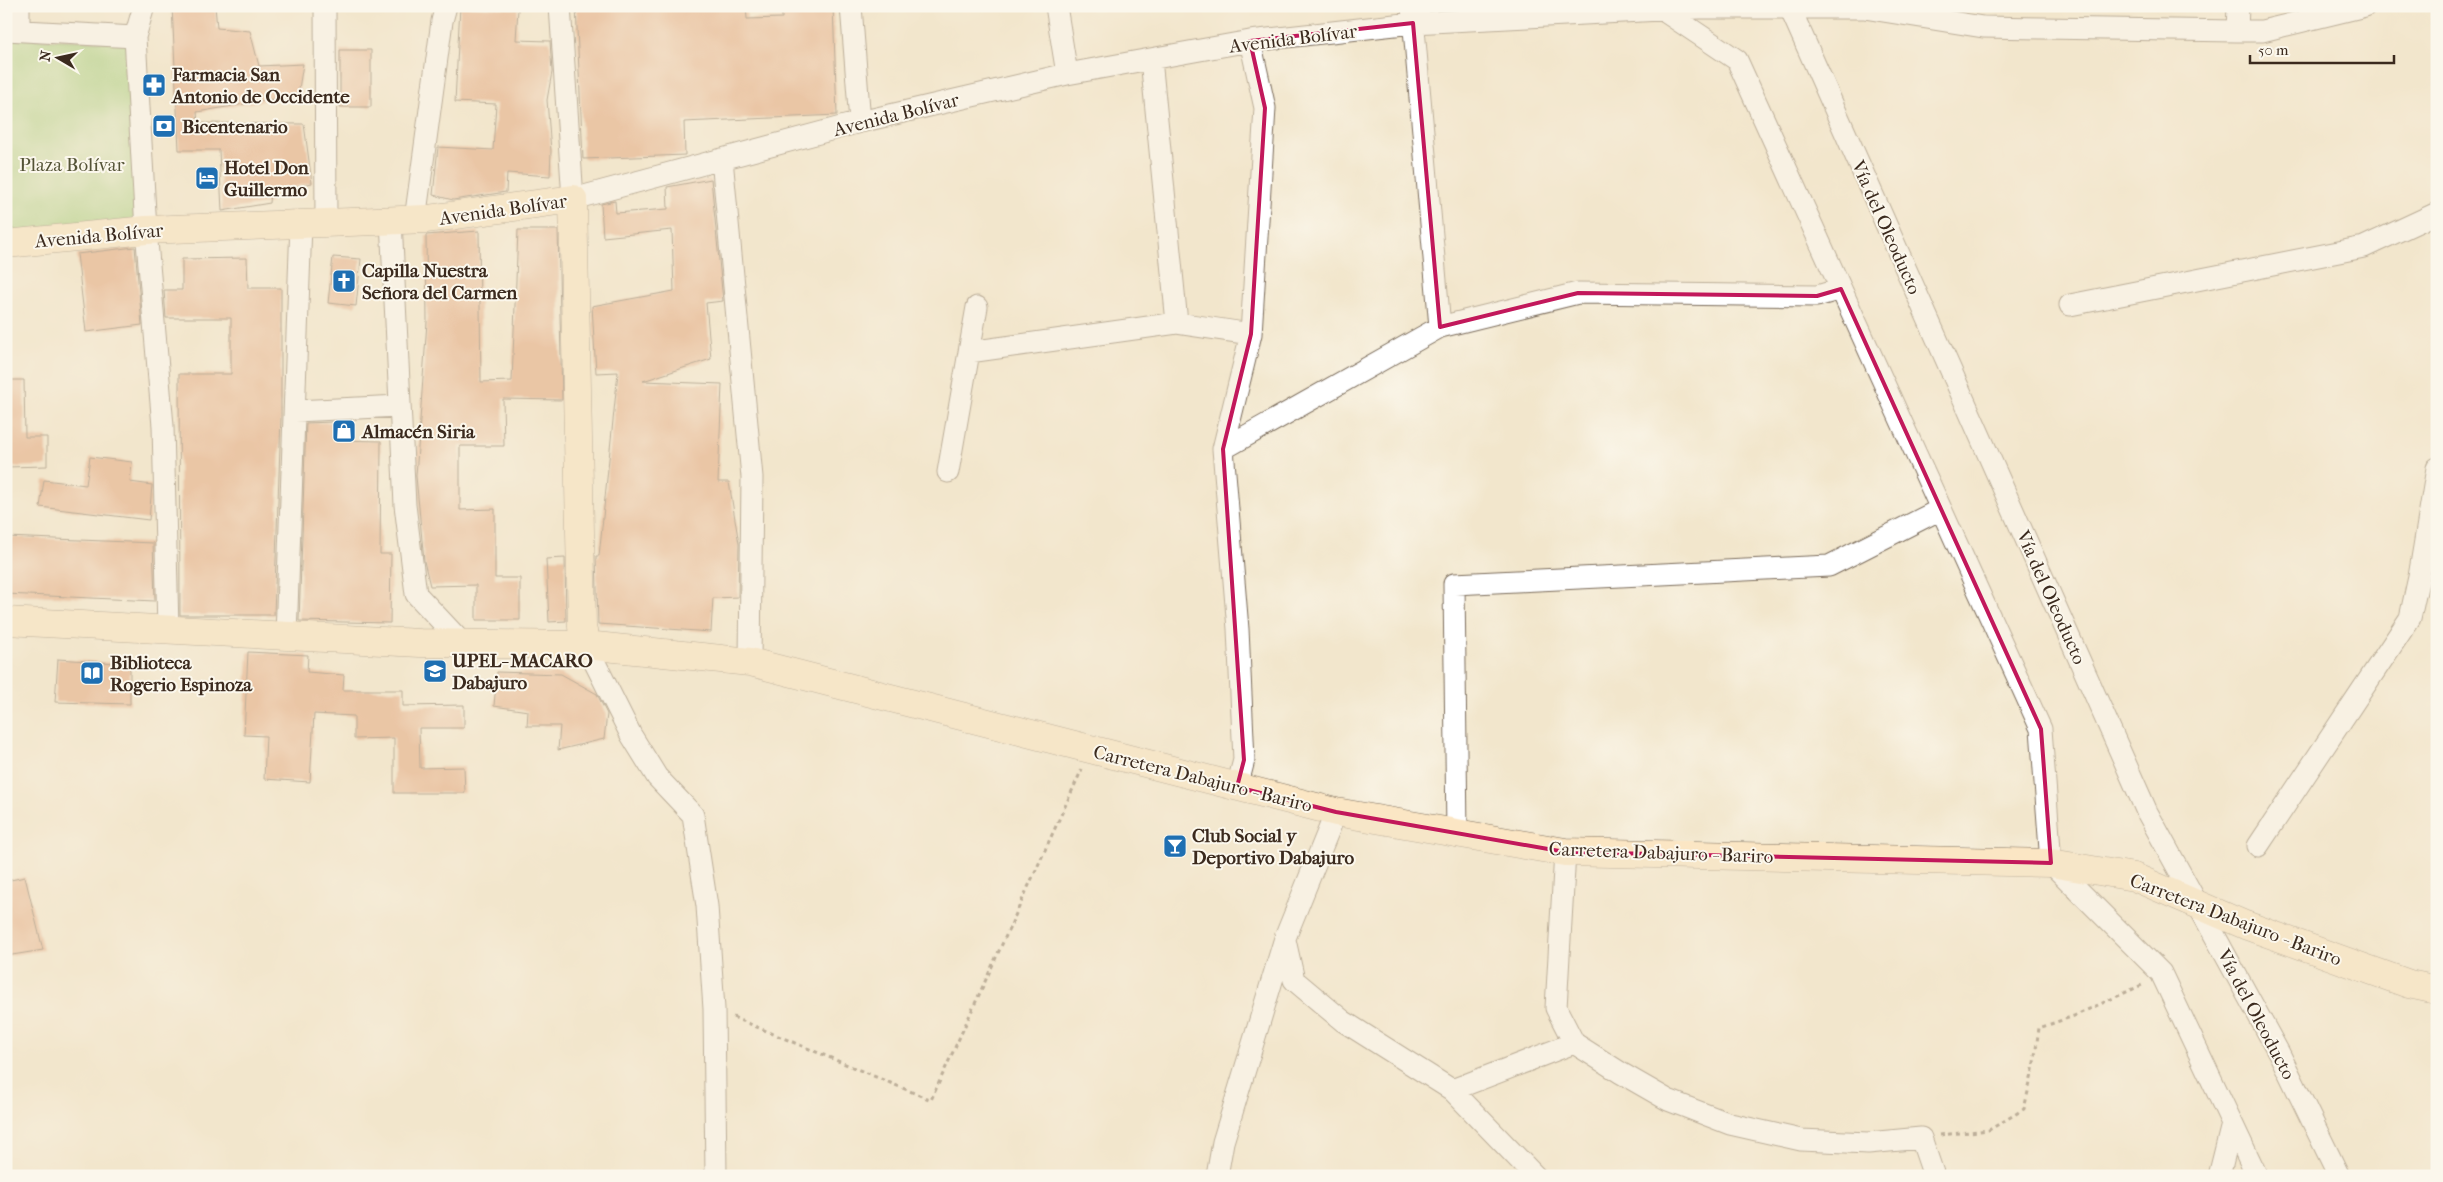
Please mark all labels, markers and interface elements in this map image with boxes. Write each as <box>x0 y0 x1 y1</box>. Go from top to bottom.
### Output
street label: Avenida Bolívar <box>1227 20 1359 58</box>
north arrow <box>32 32 82 82</box>
scale bar <box>2250 32 2394 64</box>
text: 50 m <box>2258 41 2289 59</box>
text: N <box>36 49 55 63</box>
place label: Farmacia San Antonio de Occidente <box>171 64 350 108</box>
pharmacy icon: Farmacia San Antonio de Occidente <box>141 72 167 98</box>
street label: Avenida Bolívar <box>830 89 962 141</box>
bank icon: Bicentenario <box>151 113 177 139</box>
place label: Bicentenario <box>182 116 288 138</box>
park label: Plaza Bolívar <box>19 154 126 176</box>
street label: Vía del Oleoducto <box>1846 156 1926 298</box>
place label: Hotel Don Guillermo <box>224 157 310 201</box>
hotel icon: Hotel Don Guillermo <box>194 165 220 191</box>
street label: Avenida Bolívar <box>437 190 569 230</box>
street label: Avenida Bolívar <box>33 219 165 253</box>
place label: Capilla Nuestra Señora del Carmen <box>362 260 518 304</box>
church icon: Capilla Nuestra Señora del Carmen <box>331 268 357 294</box>
shop icon: Almacén Siria <box>331 418 357 444</box>
place label: Almacén Siria <box>361 421 476 443</box>
street label: Vía del Oleoducto <box>2011 526 2091 668</box>
place label: UPEL- MACARO Dabajuro <box>451 650 593 694</box>
place label: Biblioteca Rogerio Espinoza <box>110 652 253 696</box>
school or university icon: UPEL- MACARO Dabajuro <box>422 658 448 684</box>
library icon: Biblioteca Rogerio Espinoza <box>79 660 105 686</box>
street label: Carretera Dabajuro - Bariro <box>1091 741 1315 817</box>
place label: Club Social y Deportivo Dabajuro <box>1192 825 1354 869</box>
bar icon: Club Social y Deportivo Dabajuro <box>1162 833 1188 859</box>
street label: Carretera Dabajuro - Bariro <box>1548 838 1774 868</box>
street label: Carretera Dabajuro - Bariro <box>2127 869 2345 971</box>
street label: Vía del Oleoducto <box>2212 945 2300 1084</box>

